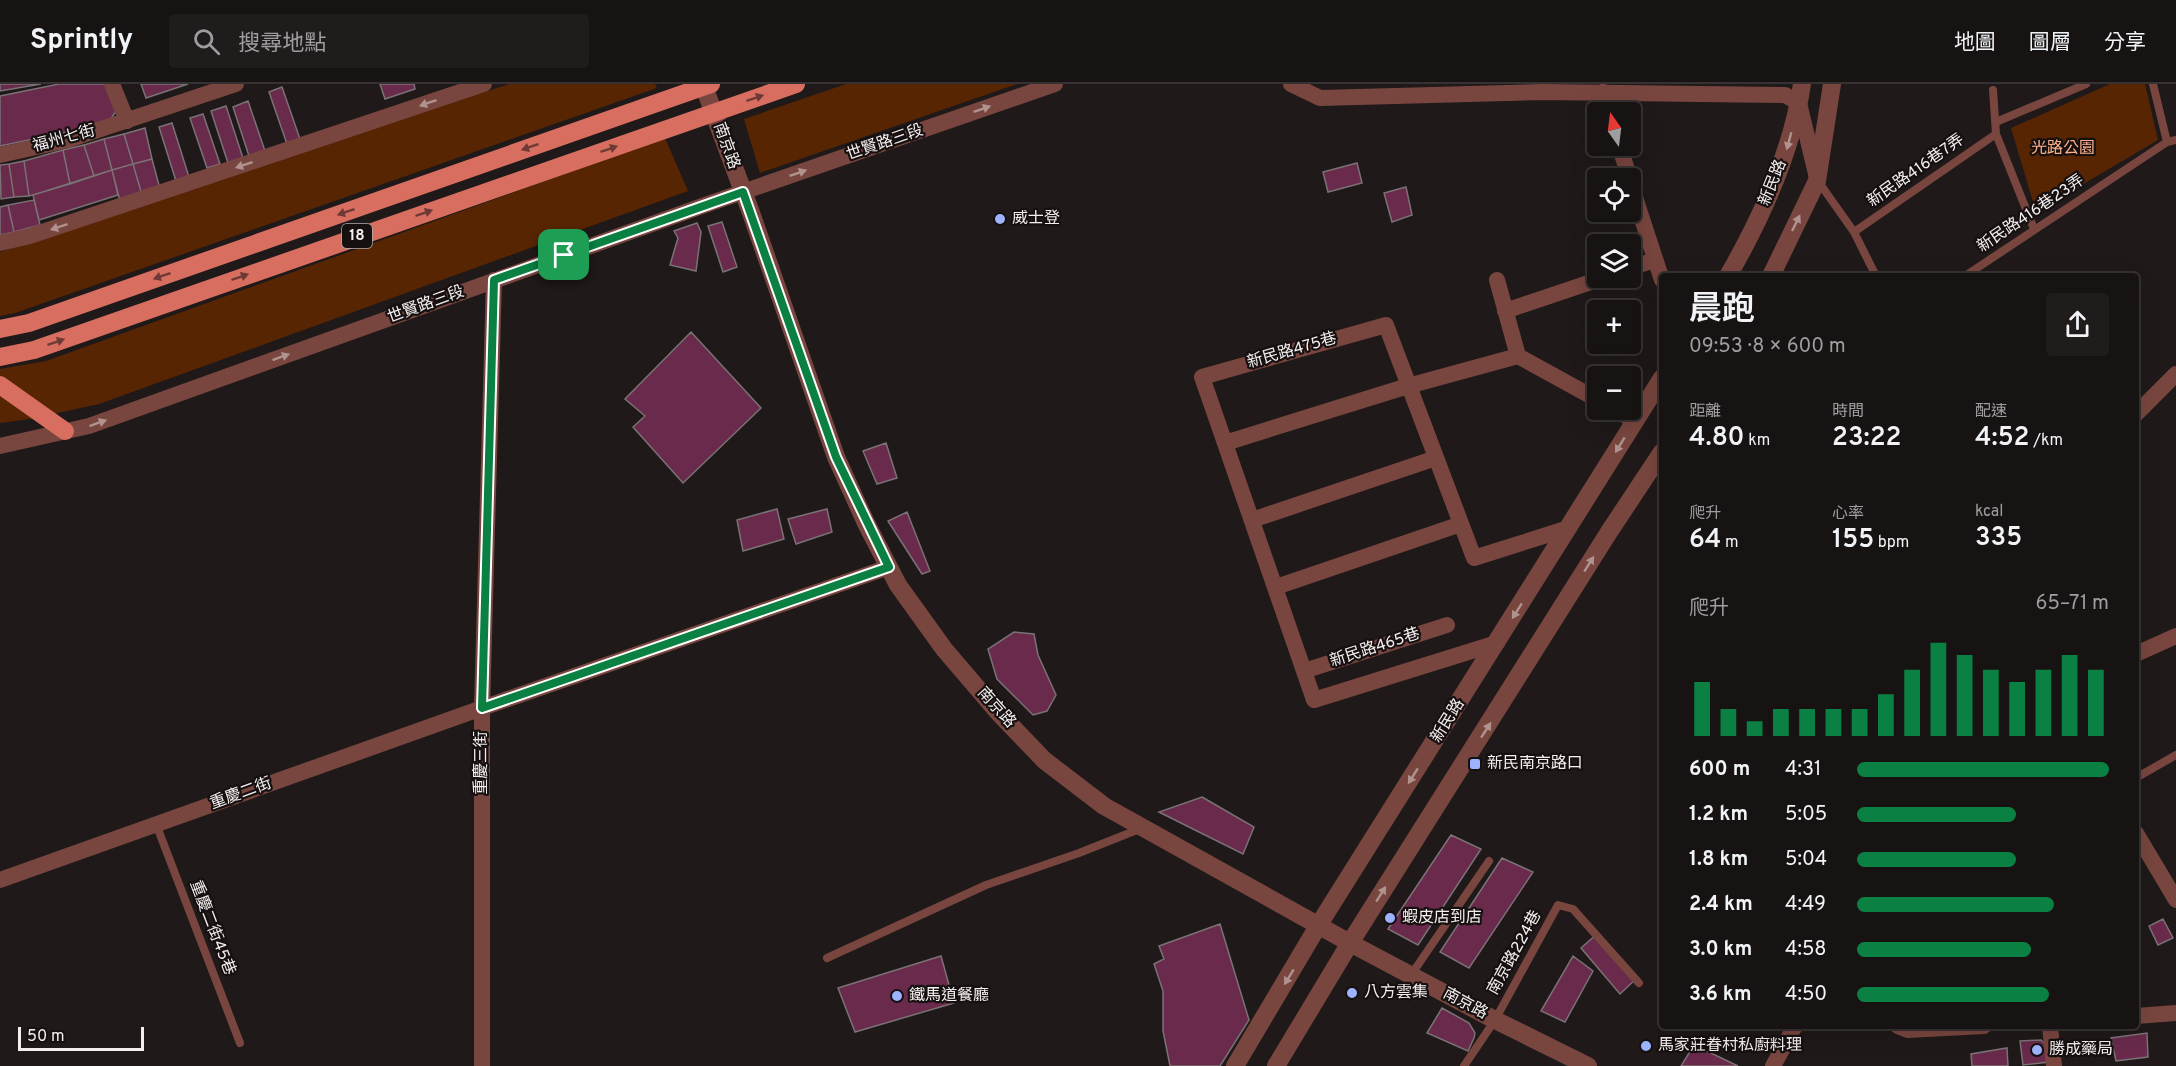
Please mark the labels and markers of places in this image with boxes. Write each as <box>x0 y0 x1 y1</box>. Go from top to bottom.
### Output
place label: 威士登 <box>1012 209 1060 229</box>
marker: 威士登 <box>993 212 1007 226</box>
pin <box>538 229 589 280</box>
place label: 新民南京路口 <box>1487 754 1583 774</box>
marker: 新民南京路口 <box>1468 757 1482 771</box>
place label: 蝦皮店到店 <box>1402 908 1482 928</box>
marker: 蝦皮店到店 <box>1383 911 1397 925</box>
place label: 八方雲集 <box>1364 983 1428 1003</box>
place label: 鐵馬道餐廳 <box>909 986 989 1006</box>
marker: 八方雲集 <box>1345 986 1359 1000</box>
marker: 鐵馬道餐廳 <box>890 989 904 1003</box>
place label: 馬家莊眷村私廚料理 <box>1658 1036 1802 1056</box>
marker: 馬家莊眷村私廚料理 <box>1639 1039 1653 1053</box>
place label: 勝成藥局 <box>2049 1040 2113 1060</box>
marker: 勝成藥局 <box>2030 1043 2044 1057</box>

